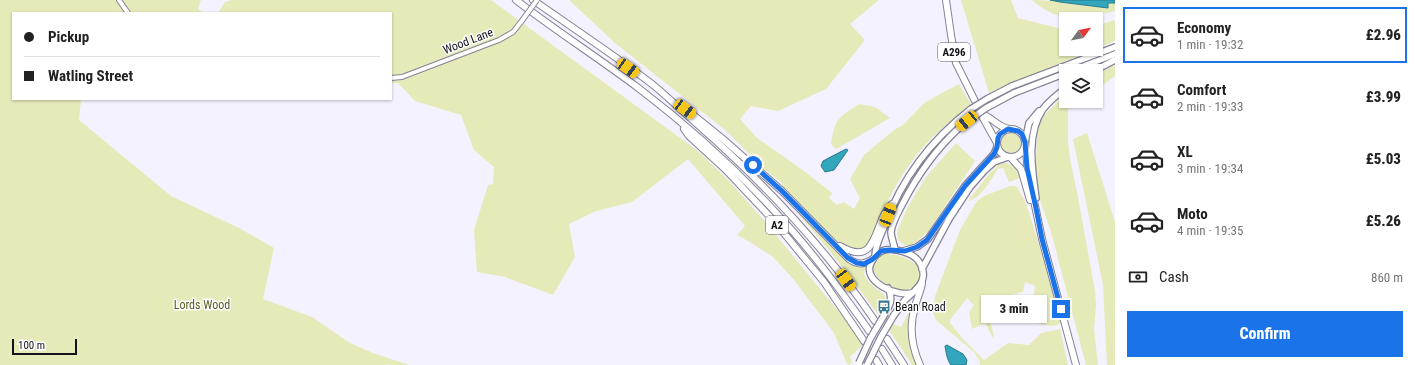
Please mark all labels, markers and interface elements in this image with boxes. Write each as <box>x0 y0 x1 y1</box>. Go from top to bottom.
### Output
north arrow <box>1059 12 1103 56</box>
map controls <box>1059 12 1103 108</box>
icon: car <box>1129 17 1165 53</box>
text: Economy <box>1177 19 1231 37</box>
street label: Wood Lane <box>441 25 495 57</box>
text: £2.96 <box>1366 26 1401 44</box>
text: Pickup <box>48 28 89 46</box>
text: 1 min · 19:32 <box>1177 37 1243 52</box>
road number: A296 <box>938 43 970 61</box>
car <box>615 56 641 80</box>
button: layers <box>1059 64 1103 108</box>
text: Watling Street <box>48 67 133 85</box>
icon: car <box>1129 79 1165 115</box>
text: Comfort <box>1177 81 1226 99</box>
text: £3.99 <box>1366 88 1401 106</box>
car <box>672 97 698 121</box>
text: 2 min · 19:33 <box>1177 99 1243 114</box>
car <box>954 109 980 133</box>
icon: car <box>1129 141 1165 177</box>
text: XL <box>1177 143 1193 161</box>
text: £5.03 <box>1366 150 1401 168</box>
route start <box>744 156 762 174</box>
text: 3 min · 19:34 <box>1177 161 1243 176</box>
car <box>878 202 898 228</box>
icon: car <box>1129 203 1165 239</box>
text: Moto <box>1177 205 1208 223</box>
text: £5.26 <box>1366 212 1401 230</box>
road number: A2 <box>766 216 788 234</box>
text: 4 min · 19:35 <box>1177 223 1243 238</box>
icon: cash <box>1127 266 1149 288</box>
car <box>834 267 858 293</box>
text: Cash <box>1159 268 1189 286</box>
text: 860 m <box>1371 270 1403 285</box>
callout: 3 min <box>981 295 1047 323</box>
park label: Lords Wood <box>174 298 230 312</box>
bus stop icon: Bean Road <box>876 299 892 315</box>
place label: Bean Road <box>895 300 946 314</box>
route end <box>1052 300 1070 318</box>
text: 3 min <box>1000 301 1028 316</box>
button: Confirm <box>1127 311 1403 357</box>
scale bar <box>12 337 77 356</box>
text: 100 m <box>18 339 45 352</box>

